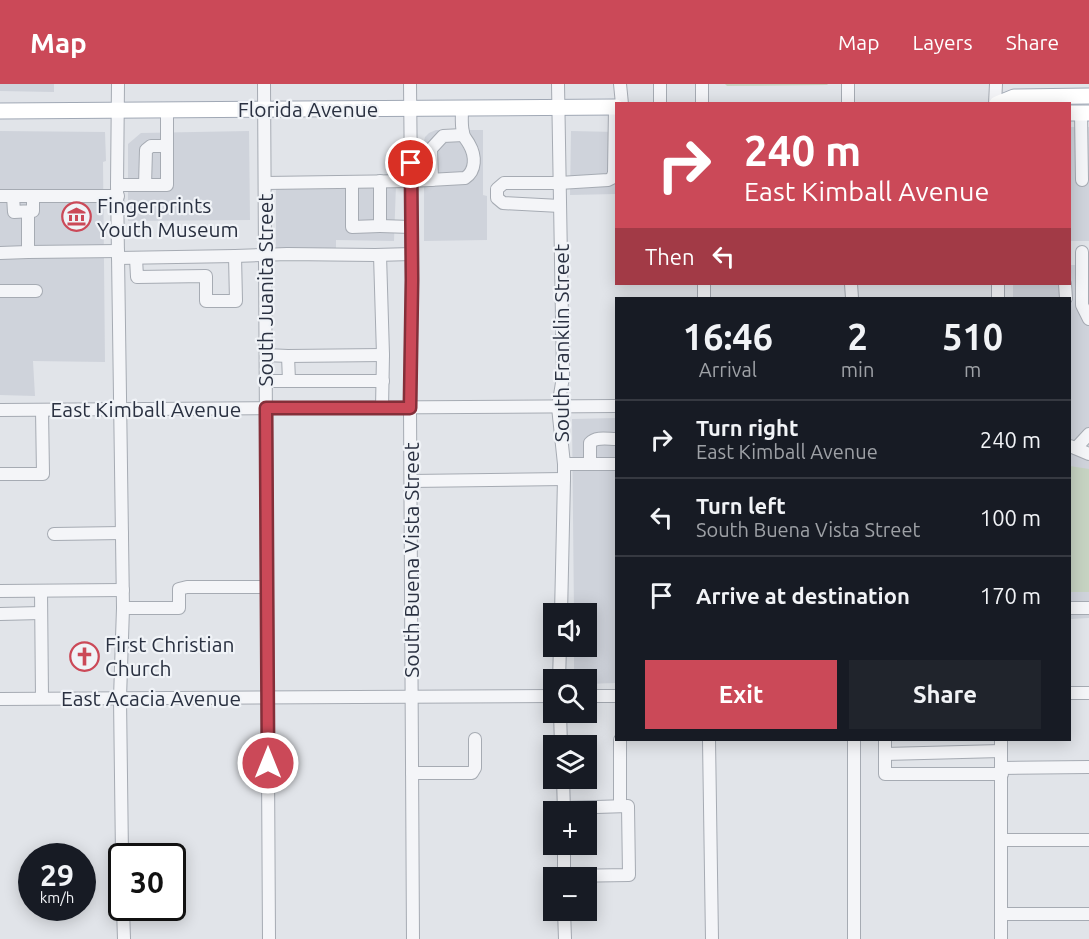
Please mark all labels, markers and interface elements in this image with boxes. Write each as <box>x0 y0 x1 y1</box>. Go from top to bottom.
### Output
text: Map <box>30 27 87 58</box>
text: Map <box>838 30 879 54</box>
text: Layers <box>912 30 973 54</box>
text: Share <box>1006 30 1059 54</box>
street label: Florida Avenue <box>238 97 378 121</box>
icon: right <box>645 126 723 204</box>
text: 240 m <box>744 127 861 174</box>
pin <box>385 137 436 188</box>
icon: arrive <box>394 146 427 179</box>
text: East Kimball Avenue <box>744 176 989 206</box>
place label: Fingerprints Youth Museum <box>97 193 239 241</box>
street label: South Juanita Street <box>253 194 277 387</box>
museum icon: Fingerprints Youth Museum <box>60 201 92 233</box>
icon: left <box>707 240 740 273</box>
street label: South Franklin Street <box>549 244 573 442</box>
text: Then <box>645 244 695 269</box>
text: 16:46 <box>683 316 773 357</box>
text: 2 <box>847 316 868 357</box>
text: 510 <box>942 316 1003 357</box>
text: Arrival <box>699 358 757 381</box>
text: min <box>841 358 874 381</box>
text: m <box>964 358 981 381</box>
street label: East Kimball Avenue <box>51 397 241 421</box>
text: Turn right <box>696 415 798 440</box>
icon: right <box>645 423 678 456</box>
text: 240 m <box>980 427 1041 452</box>
text: East Kimball Avenue <box>696 440 878 463</box>
street label: South Buena Vista Street <box>399 442 423 678</box>
text: Turn left <box>696 493 786 518</box>
icon: left <box>645 501 678 534</box>
text: 100 m <box>980 505 1041 530</box>
text: South Buena Vista Street <box>696 518 920 541</box>
icon: arrive <box>645 579 678 612</box>
text: Arrive at destination <box>696 583 910 608</box>
text: 170 m <box>980 583 1041 608</box>
map controls <box>543 603 597 921</box>
button: sound <box>543 603 597 657</box>
place label: First Christian Church <box>105 632 234 680</box>
church icon: First Christian Church <box>68 640 100 672</box>
button: Exit <box>645 660 837 729</box>
button: Share <box>849 660 1041 729</box>
button: search <box>543 669 597 723</box>
street label: East Acacia Avenue <box>61 686 241 710</box>
position arrow <box>236 731 300 795</box>
button: layers <box>543 735 597 789</box>
button: + <box>543 801 597 855</box>
speed limit sign: 30 <box>108 843 186 921</box>
text: 29 <box>40 858 74 892</box>
button: − <box>543 867 597 921</box>
text: km/h <box>40 889 74 906</box>

